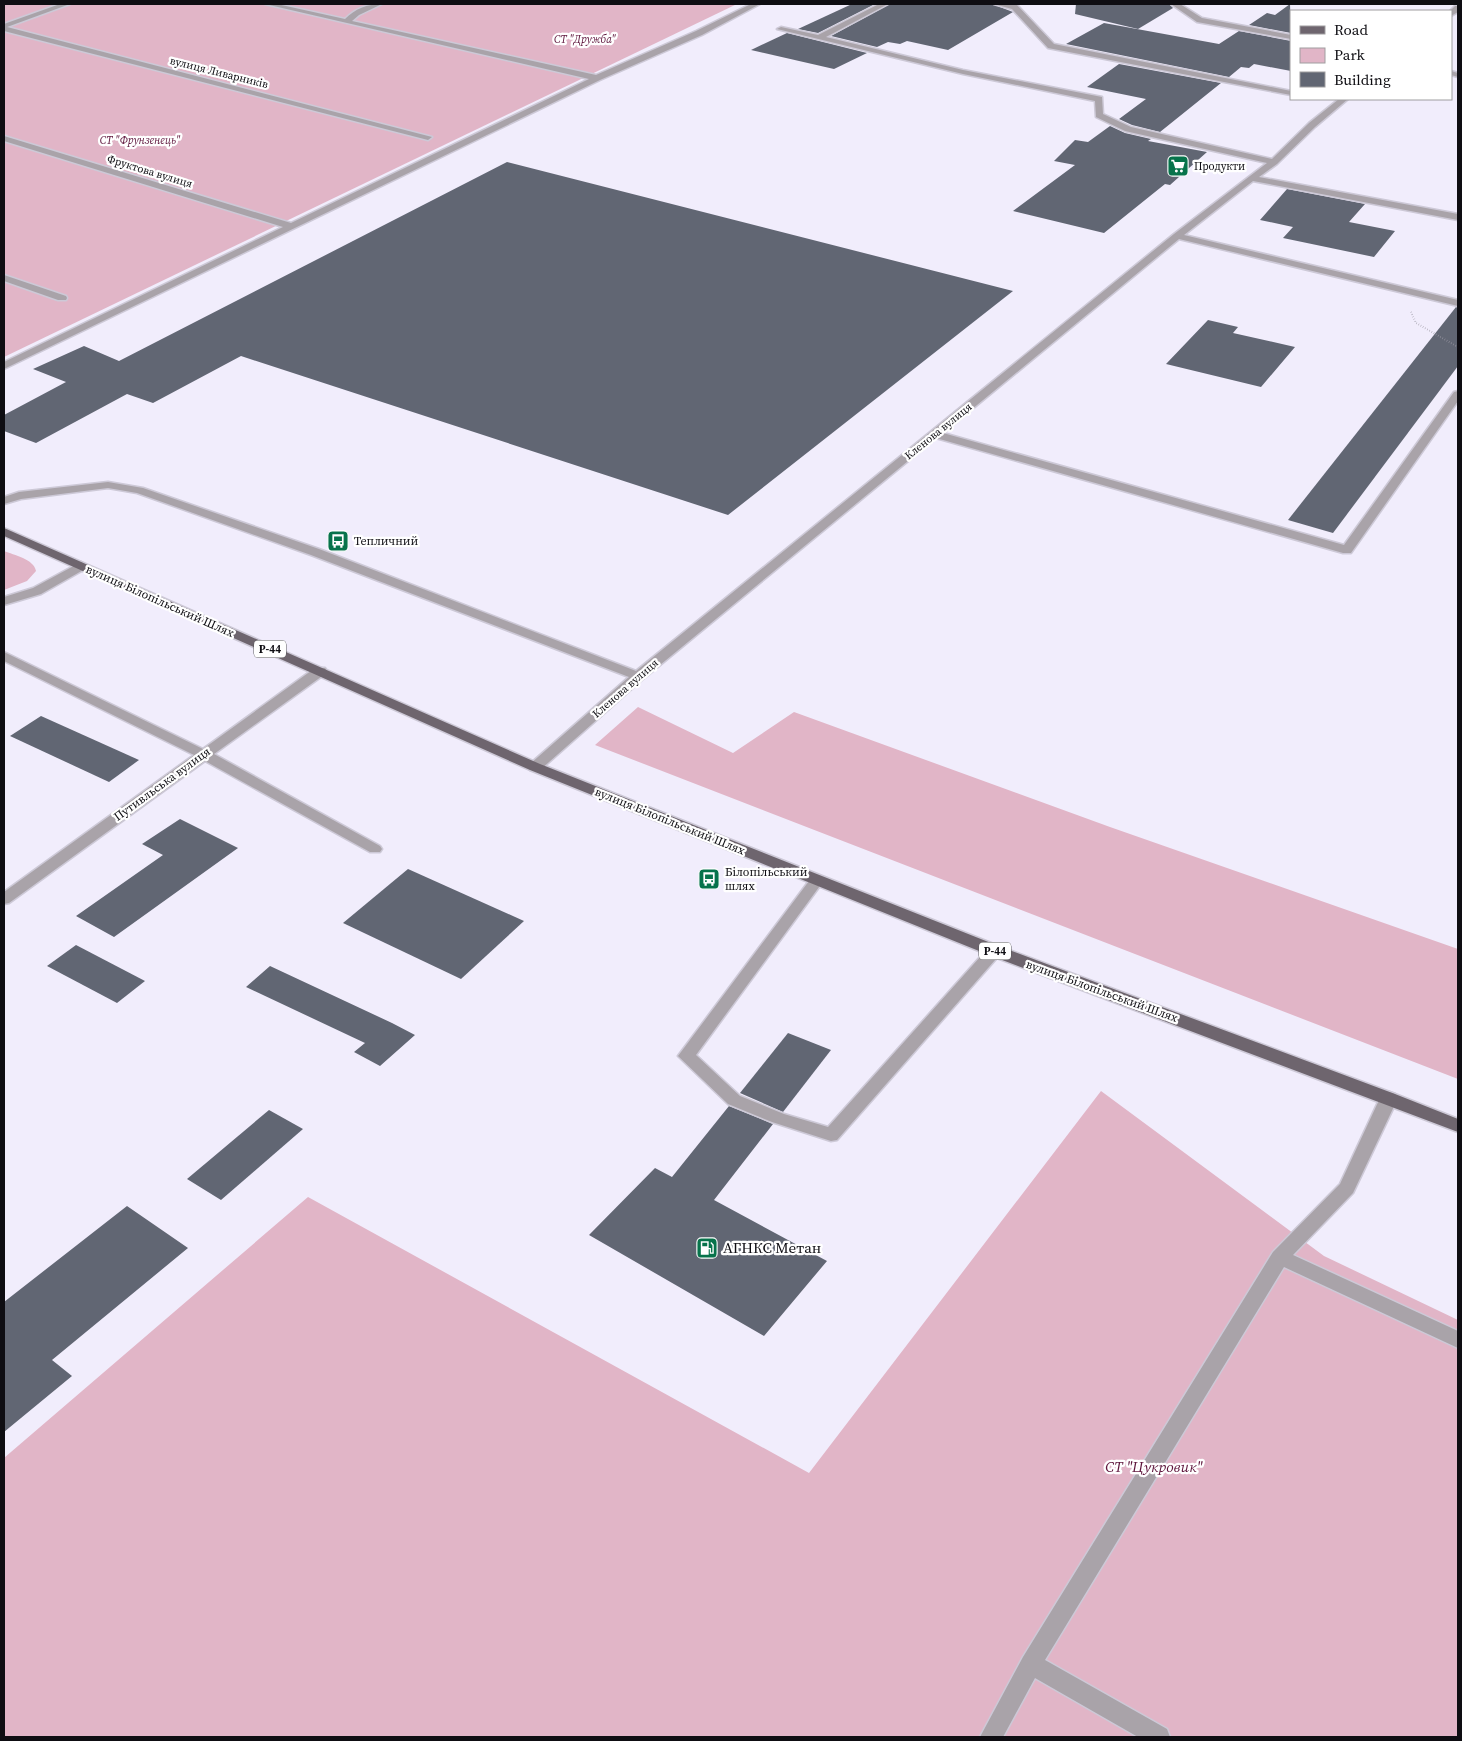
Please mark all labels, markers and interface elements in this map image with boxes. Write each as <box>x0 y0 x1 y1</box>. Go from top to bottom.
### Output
legend <box>1290 10 1452 100</box>
text: Road <box>1334 19 1368 40</box>
park label: СТ "Дружба" <box>554 32 616 47</box>
text: Park <box>1334 44 1366 65</box>
street label: вулиця Ливарників <box>168 53 270 92</box>
text: Building <box>1334 69 1391 90</box>
park label: СТ "Фрунзенець" <box>100 133 181 148</box>
street label: Фруктова вулиця <box>105 151 194 192</box>
supermarket icon: Продукти <box>1166 154 1190 178</box>
place label: Продукти <box>1194 159 1245 174</box>
street label: Кленова вулиця <box>901 399 975 463</box>
bus stop icon: Тепличний <box>326 529 350 553</box>
place label: Тепличний <box>354 533 419 549</box>
street label: вулиця Білопільський Шлях <box>83 561 237 641</box>
road number: Р-44 <box>254 641 286 658</box>
street label: Кленова вулиця <box>589 656 662 721</box>
street label: Путивльська вулиця <box>110 743 214 825</box>
street label: вулиця Білопільський Шлях <box>593 784 748 859</box>
place label: Білопільський шлях <box>725 864 808 894</box>
bus stop icon: Білопільський шлях <box>697 867 721 891</box>
road number: Р-44 <box>979 942 1011 959</box>
street label: вулиця Білопільський Шлях <box>1024 956 1181 1026</box>
fuel station icon: АГНКС Метан <box>695 1236 719 1260</box>
place label: АГНКС Метан <box>723 1237 821 1258</box>
park label: СТ "Цукровик" <box>1105 1456 1203 1477</box>

